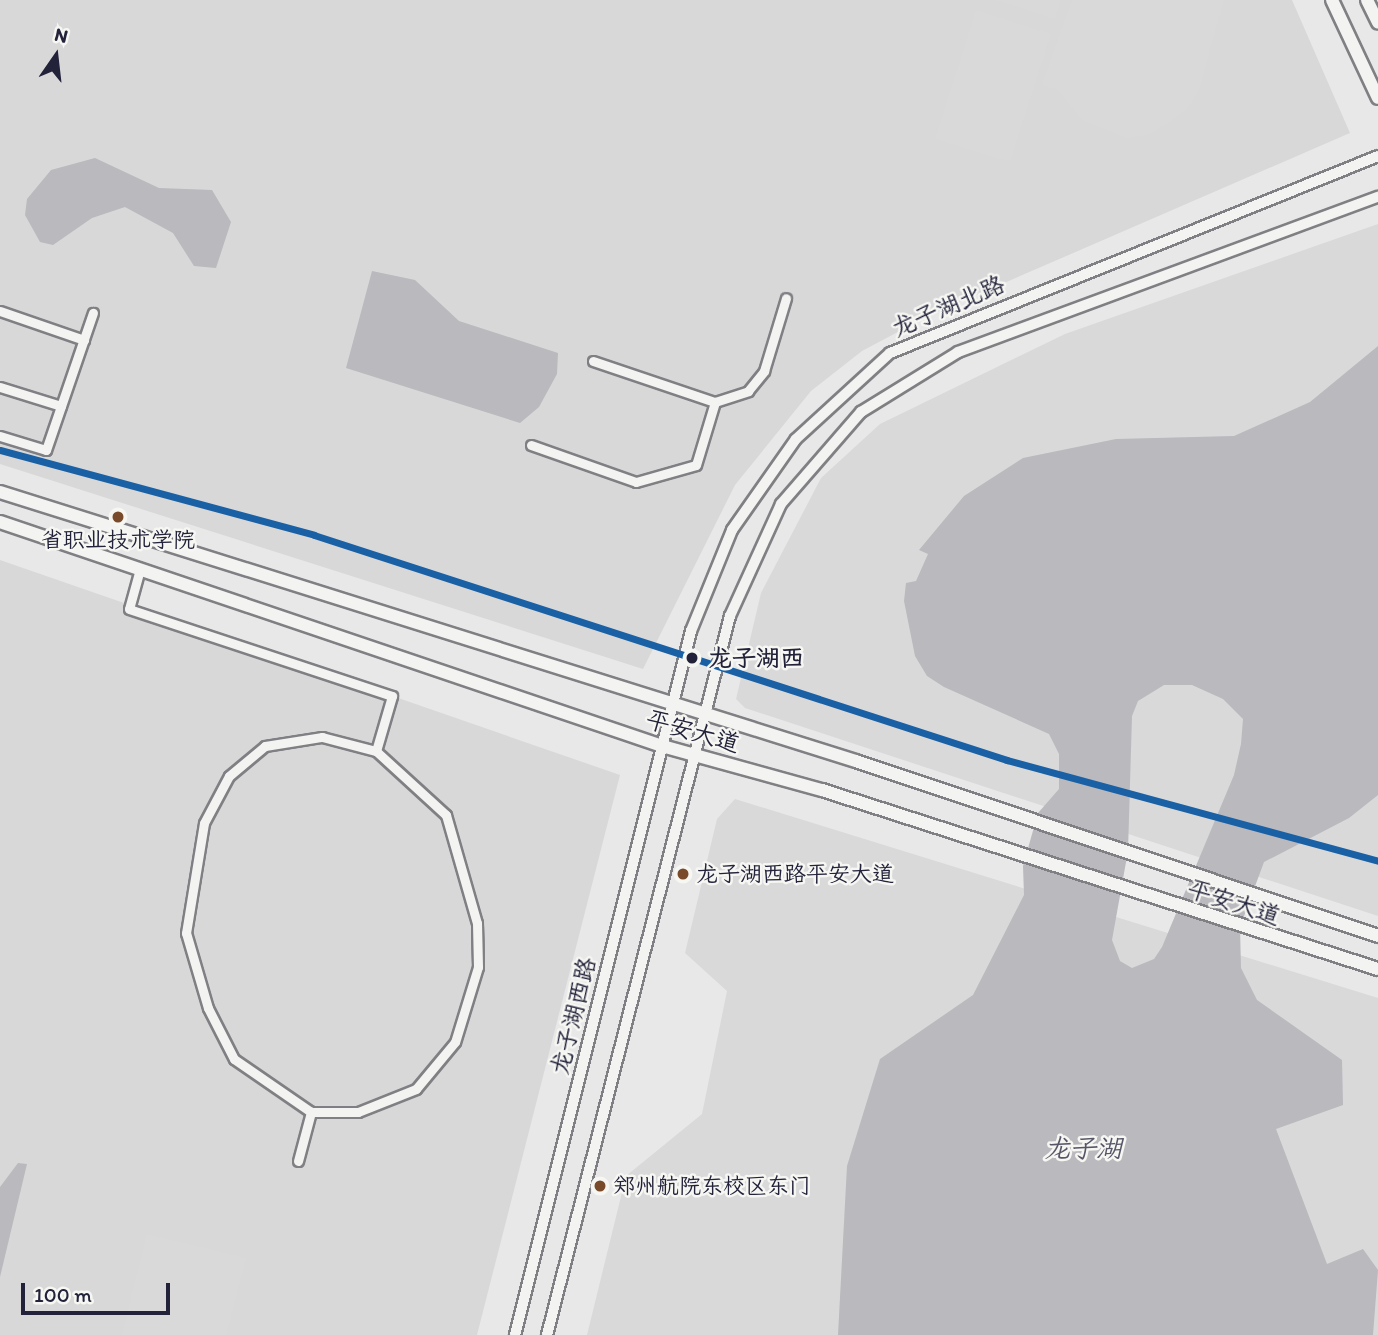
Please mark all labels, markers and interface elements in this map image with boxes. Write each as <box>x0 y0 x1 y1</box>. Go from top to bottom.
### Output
north arrow <box>21 21 91 91</box>
text: N <box>52 22 70 48</box>
street label: 龙子湖北路 <box>887 269 1009 343</box>
marker: 省职业技术学院 <box>111 510 125 524</box>
place label: 省职业技术学院 <box>41 527 195 553</box>
place label: 龙子湖西 <box>708 644 804 672</box>
marker: 龙子湖西 <box>682 648 702 668</box>
street label: 平安大道 <box>643 704 743 758</box>
place label: 龙子湖西路平安大道 <box>696 861 894 887</box>
marker: 龙子湖西路平安大道 <box>676 867 690 881</box>
street label: 平安大道 <box>1184 873 1284 931</box>
street label: 龙子湖西路 <box>545 954 601 1078</box>
water label: 龙子湖 <box>1044 1133 1122 1165</box>
place label: 郑州航院东校区东门 <box>613 1173 811 1199</box>
marker: 郑州航院东校区东门 <box>593 1179 607 1193</box>
scale bar <box>24 1268 173 1312</box>
text: 100 m <box>34 1282 92 1307</box>

